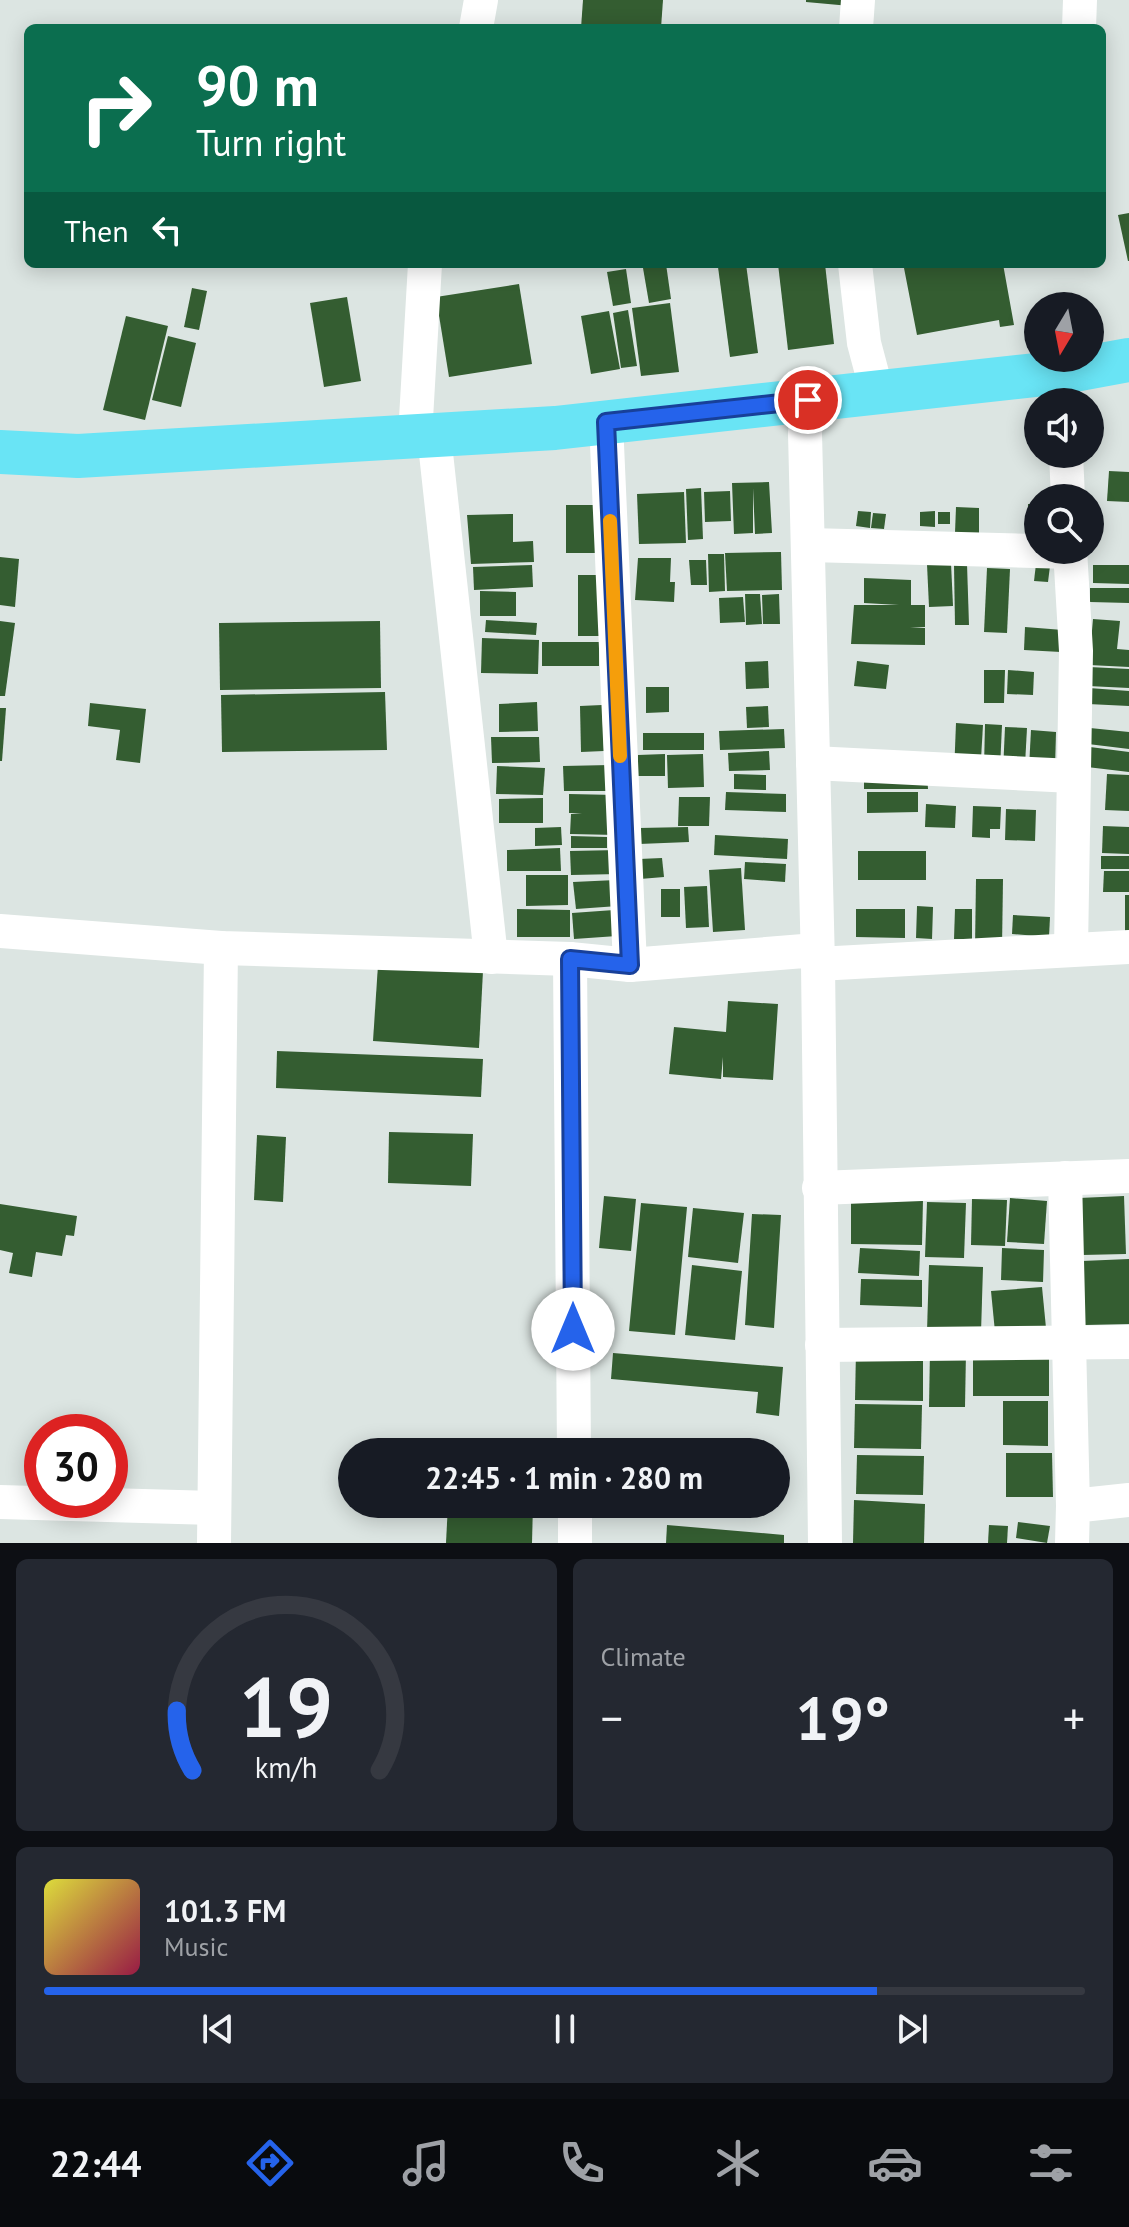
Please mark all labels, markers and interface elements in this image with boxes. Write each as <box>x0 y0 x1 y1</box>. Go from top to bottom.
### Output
text: 90 m <box>196 49 319 121</box>
icon: right <box>64 56 168 160</box>
text: Turn right <box>196 119 346 166</box>
icon: left <box>145 208 189 252</box>
text: Then <box>64 211 129 250</box>
north arrow <box>1024 292 1104 372</box>
map controls <box>1024 292 1104 564</box>
pin <box>774 366 842 434</box>
icon: arrive <box>786 378 830 422</box>
button: sound <box>1024 388 1104 468</box>
button: search <box>1024 484 1104 564</box>
position arrow <box>531 1287 615 1371</box>
speed limit sign: 30 <box>24 1414 128 1518</box>
text: 22:45 · 1 min · 280 m <box>425 1458 703 1497</box>
text: Climate <box>601 1640 686 1673</box>
text: 19 <box>239 1652 333 1760</box>
text: 19° <box>796 1679 890 1757</box>
text: − <box>601 1689 623 1746</box>
text: + <box>1063 1689 1085 1746</box>
text: km/h <box>255 1749 318 1786</box>
text: 101.3 FM <box>164 1891 286 1930</box>
text: Music <box>164 1930 228 1963</box>
icon: previous <box>196 2007 240 2051</box>
icon: pause <box>543 2007 587 2051</box>
icon: next <box>890 2007 934 2051</box>
icon: directions <box>242 2135 298 2191</box>
icon: music <box>398 2135 454 2191</box>
icon: phone <box>554 2135 610 2191</box>
icon: climate <box>710 2135 766 2191</box>
icon: car <box>867 2135 923 2191</box>
icon: filters <box>1023 2135 1079 2191</box>
text: 22:44 <box>50 2140 141 2187</box>

